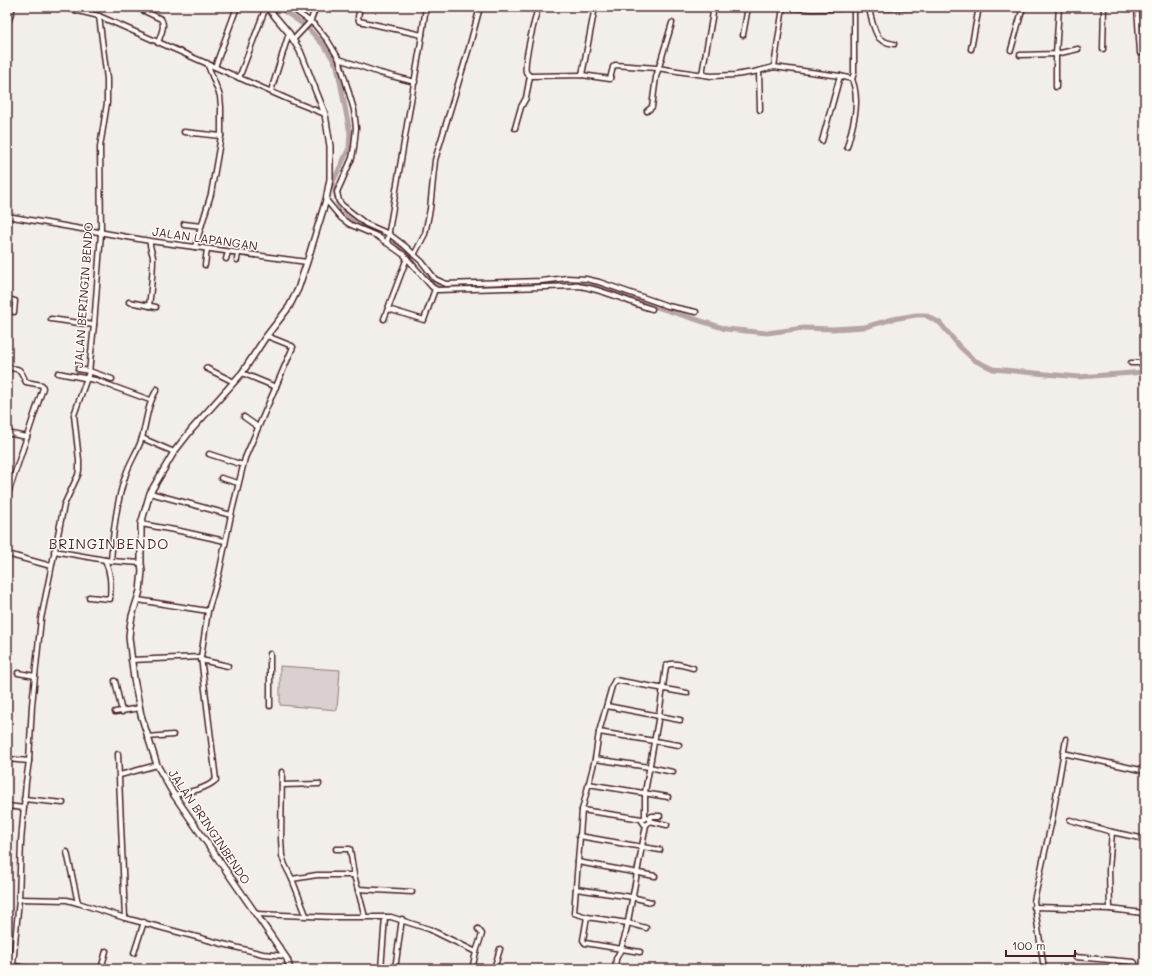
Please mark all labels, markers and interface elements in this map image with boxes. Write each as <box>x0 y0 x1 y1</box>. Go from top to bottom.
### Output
street label: JALAN BERINGIN BENDO <box>70 221 96 368</box>
street label: JALAN LAPANGAN <box>151 223 259 253</box>
district label: BRINGINBENDO <box>49 534 169 553</box>
street label: JALAN BRINGINBENDO <box>165 766 254 887</box>
scale bar <box>1006 932 1075 958</box>
text: 100 m <box>1012 937 1046 953</box>

